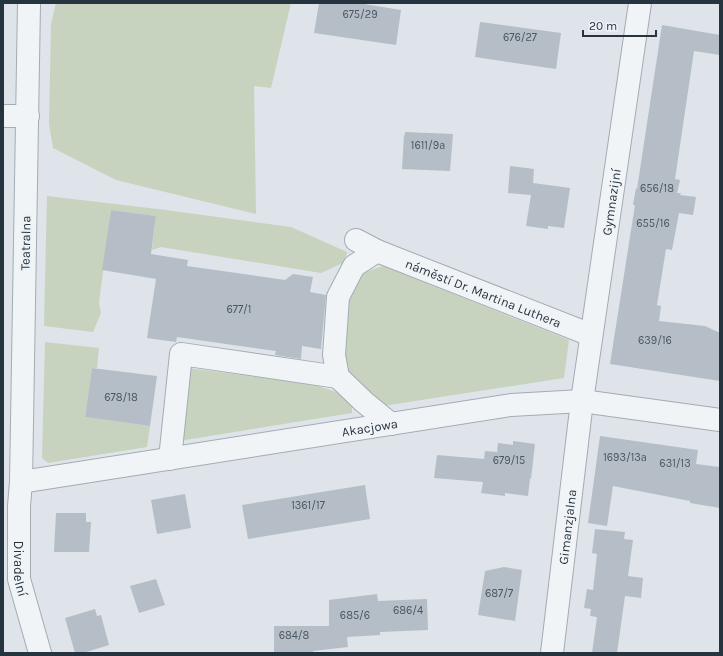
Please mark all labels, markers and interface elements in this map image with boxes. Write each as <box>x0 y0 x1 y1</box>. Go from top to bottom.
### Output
house number: 675/29 <box>342 8 378 21</box>
scale bar <box>583 12 656 38</box>
text: 20 m <box>589 19 617 33</box>
house number: 676/27 <box>503 31 537 44</box>
house number: 1611/9a <box>411 139 445 152</box>
street label: Gymnazijní <box>599 167 624 236</box>
house number: 656/18 <box>640 182 674 195</box>
street label: Teatralna <box>18 216 33 271</box>
house number: 655/16 <box>636 217 670 230</box>
street label: náměstí Dr. Martina Luthera <box>403 256 563 331</box>
house number: 677/1 <box>226 303 252 316</box>
house number: 639/16 <box>638 334 672 347</box>
house number: 678/18 <box>104 391 138 404</box>
street label: Akacjowa <box>341 416 399 439</box>
house number: 1693/13a <box>603 451 647 464</box>
house number: 679/15 <box>493 454 525 467</box>
house number: 631/13 <box>659 457 691 470</box>
street label: Gimanzjalna <box>556 489 579 565</box>
house number: 1361/17 <box>291 499 325 512</box>
street label: Divadelní <box>11 541 31 598</box>
house number: 687/7 <box>485 587 513 600</box>
house number: 686/4 <box>393 604 423 617</box>
house number: 685/6 <box>340 609 370 622</box>
house number: 684/8 <box>279 629 310 642</box>

